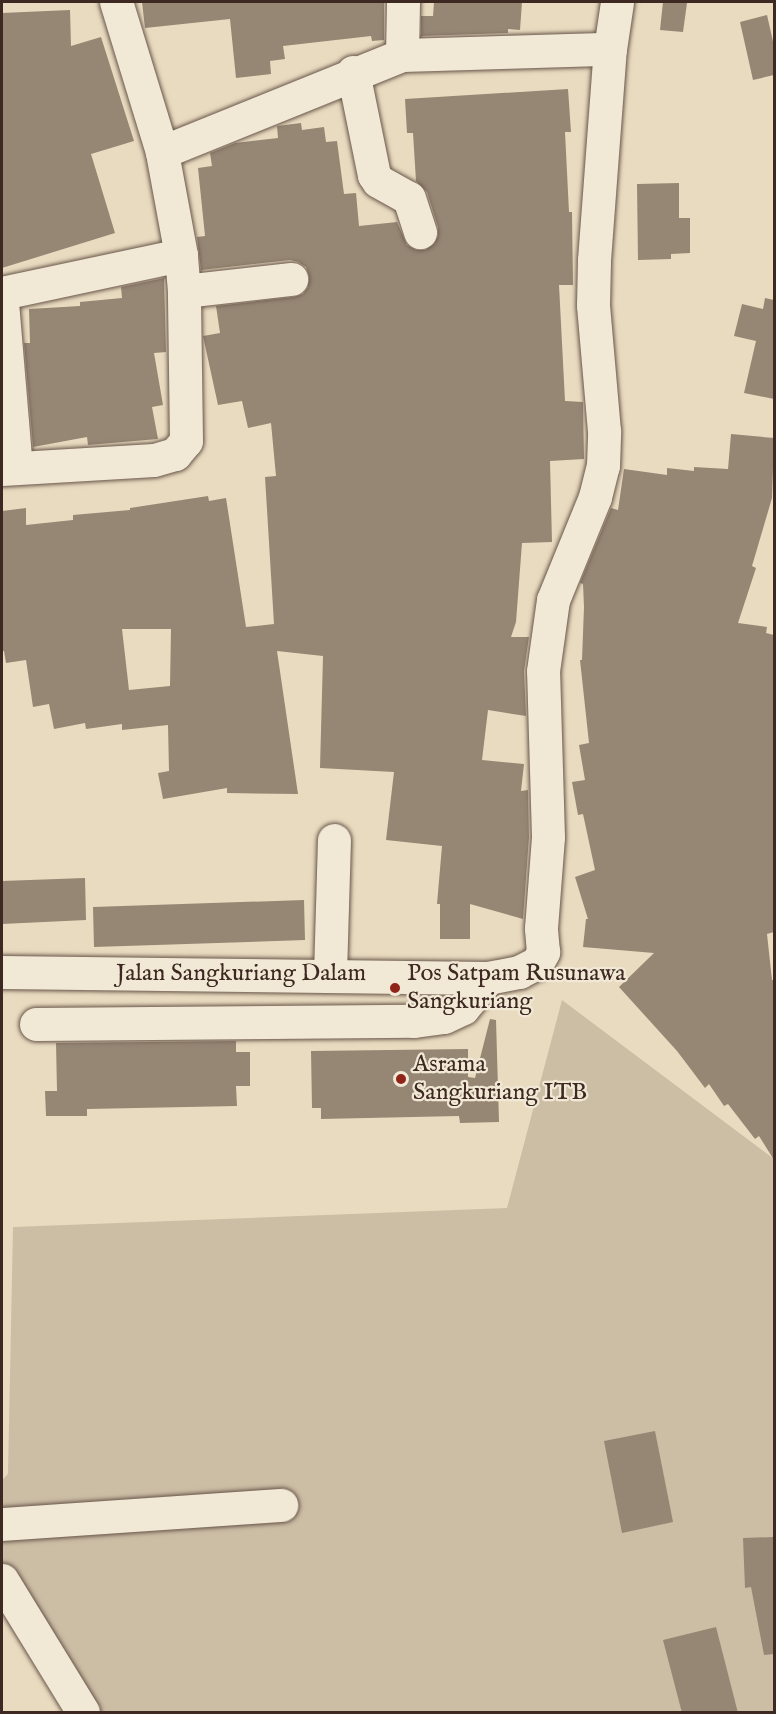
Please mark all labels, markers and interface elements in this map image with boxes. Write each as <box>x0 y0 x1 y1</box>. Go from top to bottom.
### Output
street label: Jalan Sangkuriang Dalam <box>116 960 366 988</box>
place label: Pos Satpam Rusunawa Sangkuriang <box>407 960 626 1016</box>
marker: Pos Satpam Rusunawa Sangkuriang <box>388 981 402 995</box>
place label: Asrama Sangkuriang ITB <box>413 1051 587 1107</box>
marker: Asrama Sangkuriang ITB <box>394 1072 408 1086</box>

